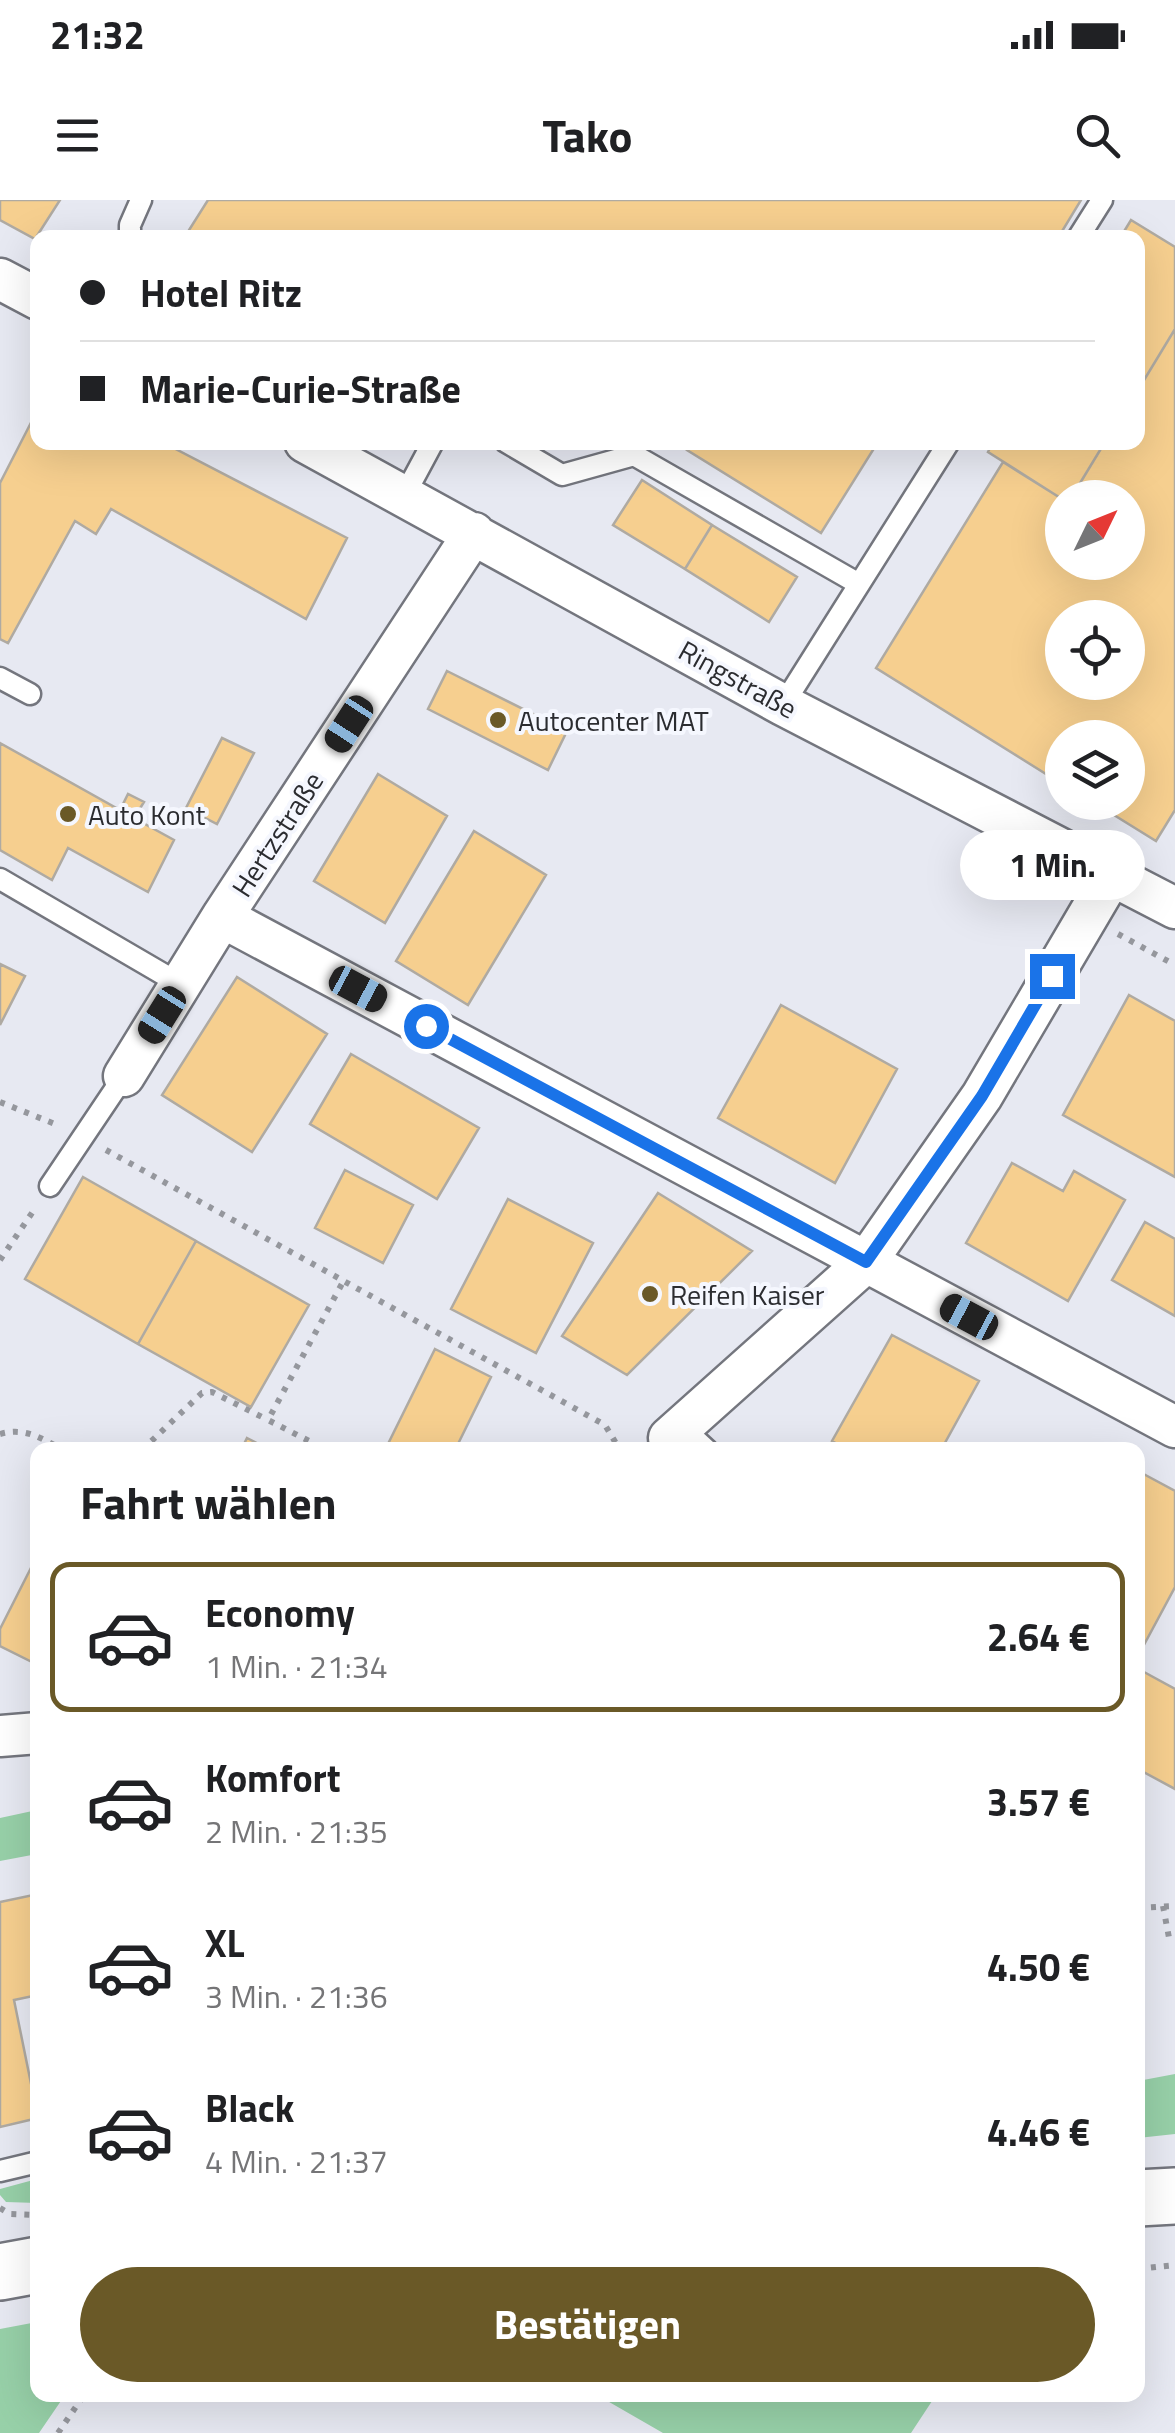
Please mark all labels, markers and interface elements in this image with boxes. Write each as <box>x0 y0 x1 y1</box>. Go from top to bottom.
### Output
text: 21:32 <box>50 6 145 64</box>
text: Tako <box>542 101 633 169</box>
icon: menu <box>50 108 105 163</box>
icon: search <box>1070 108 1125 163</box>
text: Hotel Ritz <box>140 264 302 322</box>
text: Marie-Curie-Straße <box>140 360 461 418</box>
north arrow <box>1045 480 1145 580</box>
map controls <box>1045 480 1145 820</box>
button: locate <box>1045 600 1145 700</box>
street label: Ringstraße <box>671 629 805 729</box>
car <box>320 691 378 757</box>
place label: Autocenter MAT <box>518 699 709 742</box>
marker: Autocenter MAT <box>487 709 509 731</box>
button: layers <box>1045 720 1145 820</box>
street label: Hertzstraße <box>220 763 334 905</box>
place label: Auto Kont <box>88 793 206 836</box>
marker: Auto Kont <box>57 803 79 825</box>
callout: 1 Min. <box>960 831 1144 901</box>
text: 1 Min. <box>1009 841 1096 889</box>
route end <box>1030 954 1075 999</box>
car <box>324 962 392 1016</box>
car <box>133 982 191 1048</box>
route start <box>404 1004 449 1049</box>
place label: Reifen Kaiser <box>670 1273 825 1316</box>
marker: Reifen Kaiser <box>639 1283 661 1305</box>
car <box>935 1290 1003 1344</box>
text: Fahrt wählen <box>80 1468 337 1536</box>
text: Economy <box>205 1584 355 1642</box>
icon: car <box>85 1592 175 1682</box>
text: 2.64 € <box>987 1608 1090 1666</box>
text: 1 Min. · 21:34 <box>205 1642 388 1690</box>
text: Komfort <box>205 1749 341 1807</box>
icon: car <box>85 1757 175 1847</box>
text: 3.57 € <box>987 1773 1090 1831</box>
text: 2 Min. · 21:35 <box>205 1807 388 1855</box>
text: XL <box>205 1914 245 1972</box>
icon: car <box>85 1922 175 2012</box>
text: 4.50 € <box>987 1938 1090 1996</box>
text: 3 Min. · 21:36 <box>205 1972 388 2020</box>
text: Black <box>205 2079 294 2137</box>
icon: car <box>85 2087 175 2177</box>
text: 4.46 € <box>987 2103 1090 2161</box>
text: 4 Min. · 21:37 <box>205 2137 388 2185</box>
button: Bestätigen <box>80 2267 1095 2382</box>

